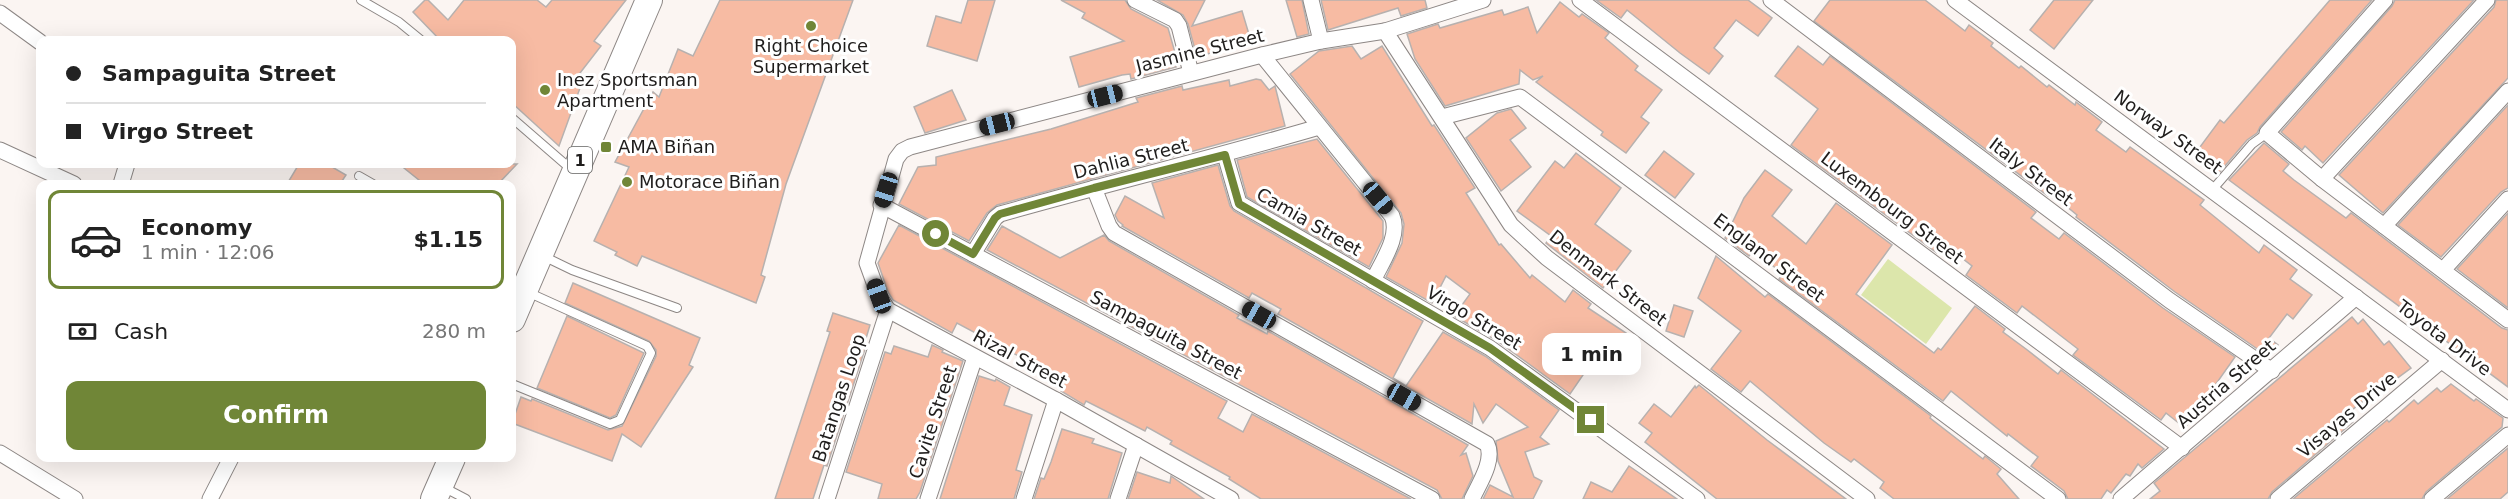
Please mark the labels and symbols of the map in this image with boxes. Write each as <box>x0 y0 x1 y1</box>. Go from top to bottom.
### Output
marker: Right Choice Supermarket <box>804 19 818 33</box>
street label: Jasmine Street <box>1133 24 1266 77</box>
place label: Right Choice Supermarket <box>753 35 869 77</box>
place label: Inez Sportsman Apartment <box>557 69 698 111</box>
marker: Inez Sportsman Apartment <box>538 83 552 97</box>
car <box>1085 83 1125 109</box>
street label: Norway Street <box>2110 85 2227 178</box>
car <box>977 111 1017 137</box>
street label: Italy Street <box>1985 133 2077 210</box>
street label: Dahlia Street <box>1071 134 1191 183</box>
place label: AMA Biñan <box>618 136 715 157</box>
marker: AMA Biñan <box>599 140 613 154</box>
road number: 1 <box>568 147 592 173</box>
street label: Luxembourg Street <box>1817 147 1968 268</box>
car <box>872 170 900 210</box>
place label: Motorace Biñan <box>639 171 780 192</box>
marker: Motorace Biñan <box>620 175 634 189</box>
car <box>1360 178 1396 218</box>
street label: Camia Street <box>1253 183 1365 260</box>
street label: England Street <box>1710 209 1829 306</box>
route start <box>922 220 949 247</box>
street label: Denmark Street <box>1545 225 1671 330</box>
car <box>864 276 894 316</box>
street label: Virgo Street <box>1423 281 1525 354</box>
street label: Sampaguita Street <box>1087 286 1246 383</box>
street label: Toyota Drive <box>2392 295 2496 380</box>
car <box>1239 298 1279 332</box>
street label: Rizal Street <box>970 325 1071 392</box>
street label: Batangas Loop <box>808 331 869 465</box>
callout: 1 min <box>1542 333 1640 375</box>
street label: Austria Street <box>2172 335 2279 432</box>
street label: Cavite Street <box>904 363 961 481</box>
street label: Visayas Drive <box>2293 367 2400 462</box>
car <box>1384 380 1424 414</box>
route end <box>1577 406 1604 433</box>

